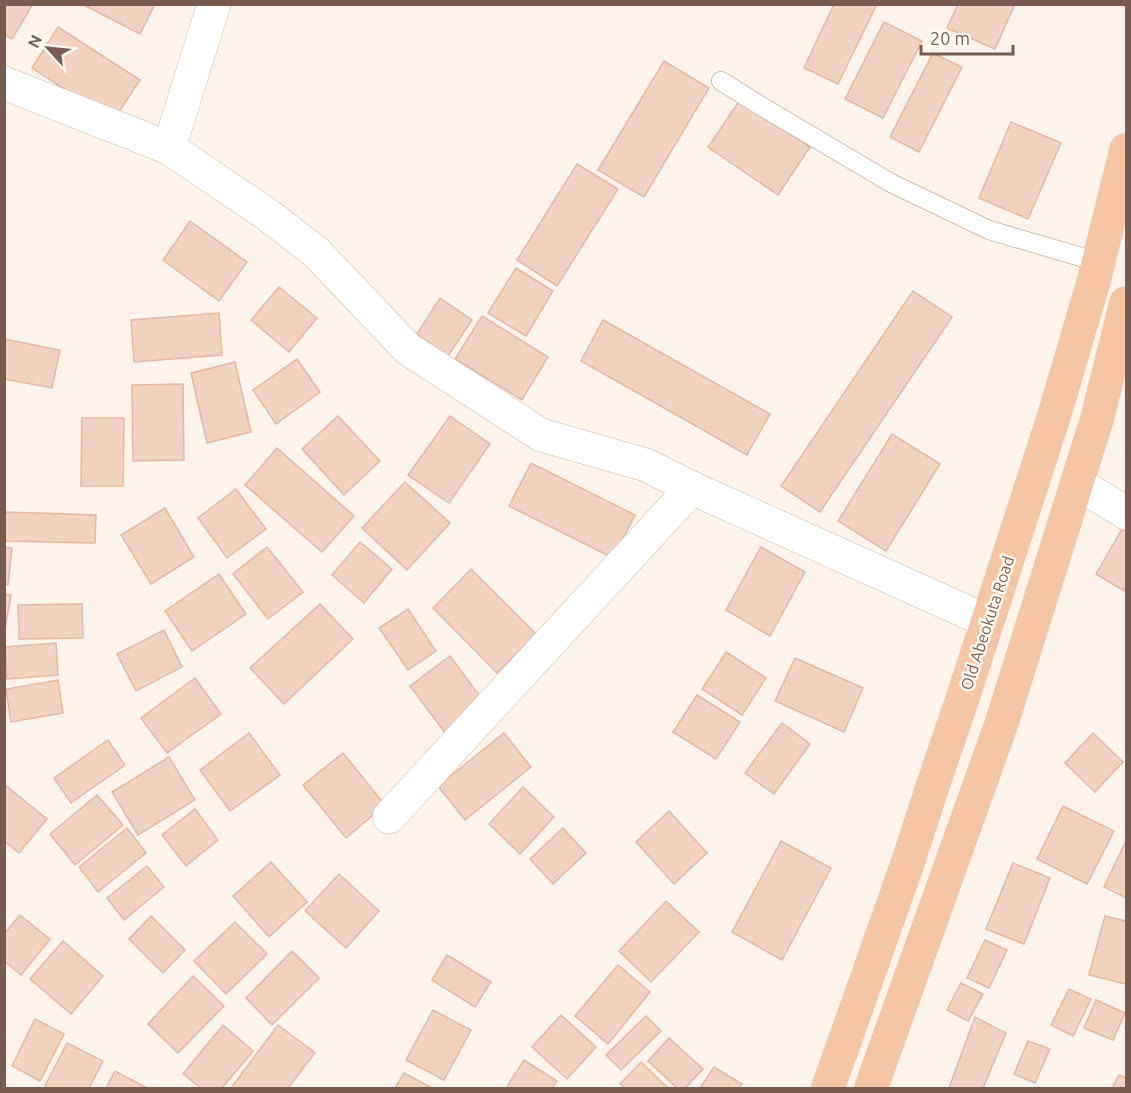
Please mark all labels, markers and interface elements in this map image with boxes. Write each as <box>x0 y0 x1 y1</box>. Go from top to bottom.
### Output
north arrow <box>18 18 78 78</box>
scale bar <box>921 18 1012 56</box>
text: 20 m <box>930 28 970 48</box>
text: N <box>24 32 45 51</box>
street label: Old Abeokuta Road <box>957 554 1017 692</box>

